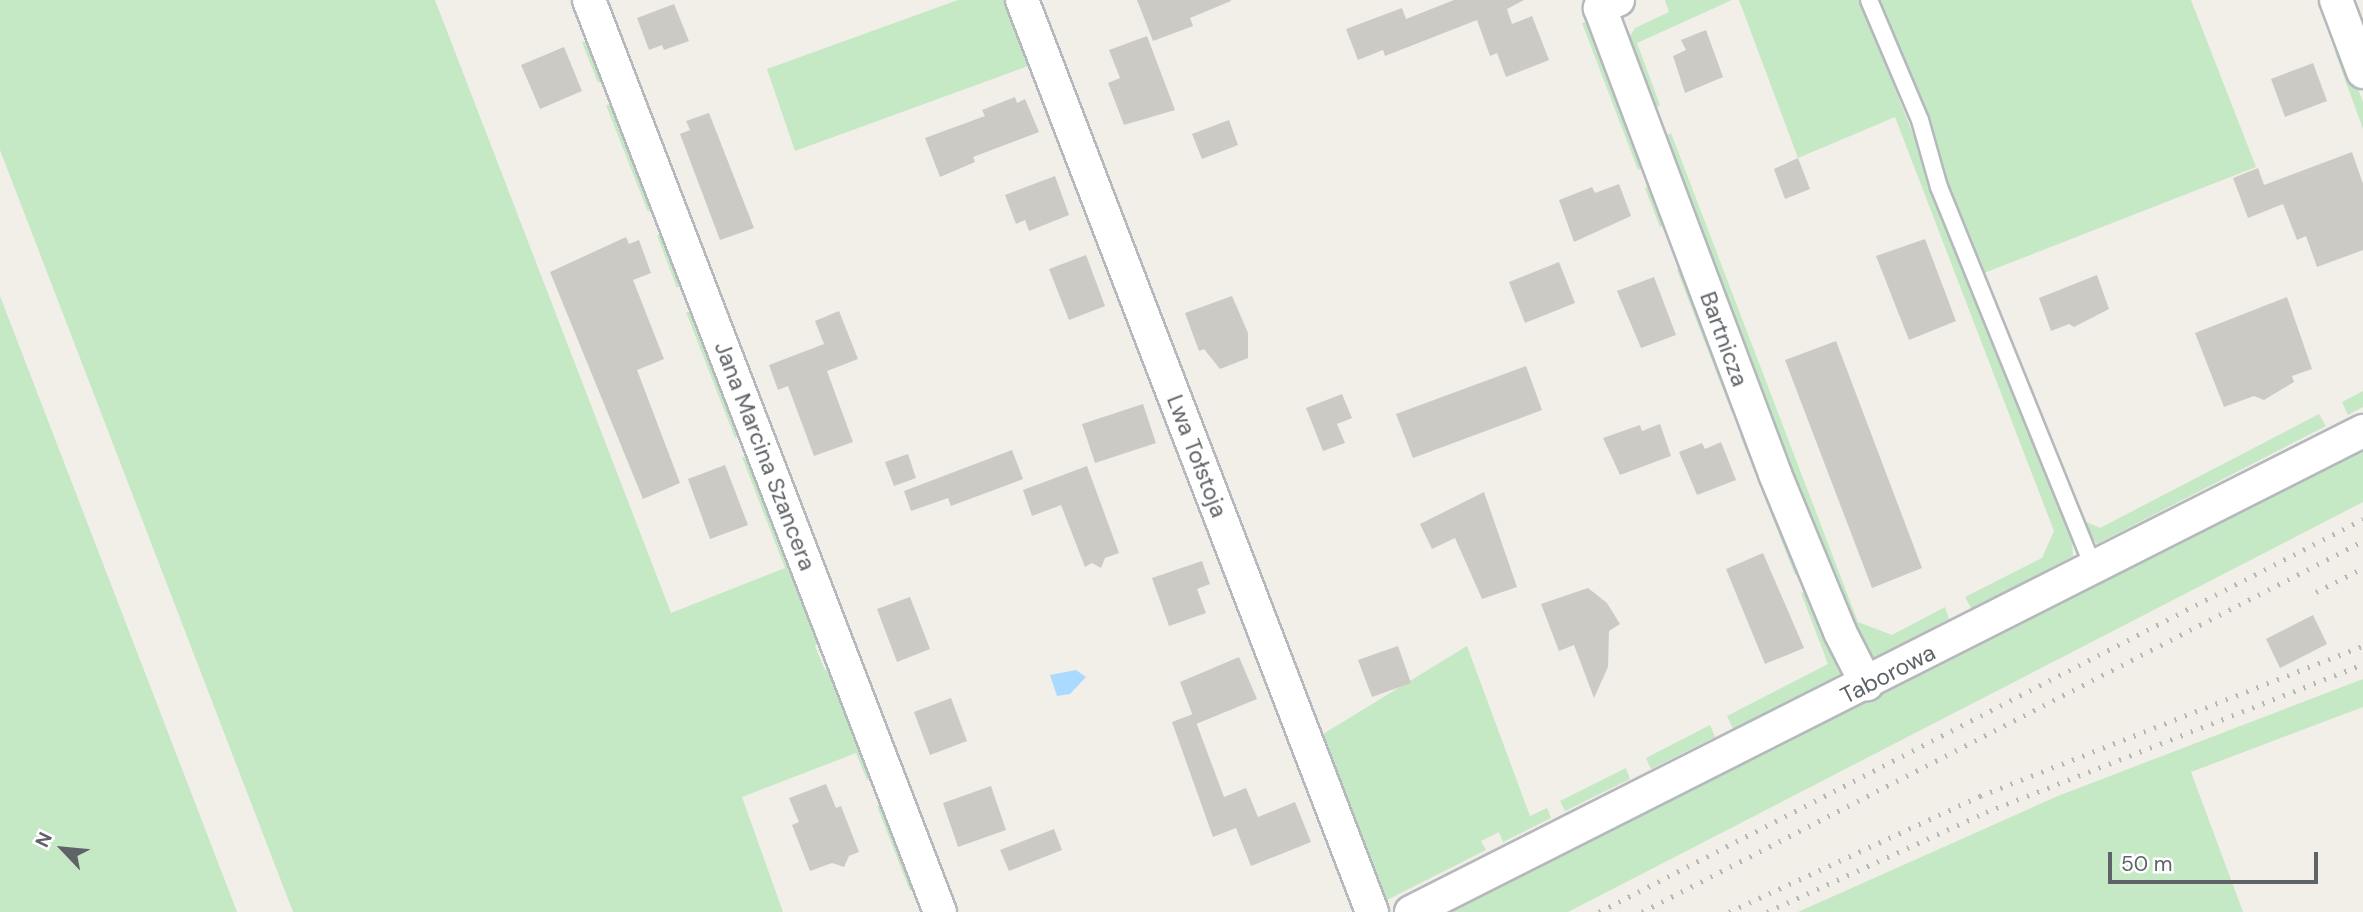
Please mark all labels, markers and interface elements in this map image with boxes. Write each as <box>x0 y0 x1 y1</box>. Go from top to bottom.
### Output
street label: Bartnicza <box>1694 288 1754 390</box>
street label: Jana Marcina Szancera <box>709 338 821 574</box>
street label: Lwa Tołstoja <box>1161 391 1233 521</box>
street label: Taborowa <box>1836 638 1940 710</box>
north arrow <box>28 814 98 884</box>
text: N <box>29 828 58 851</box>
scale bar <box>2111 838 2321 882</box>
text: 50 m <box>2121 850 2172 878</box>

